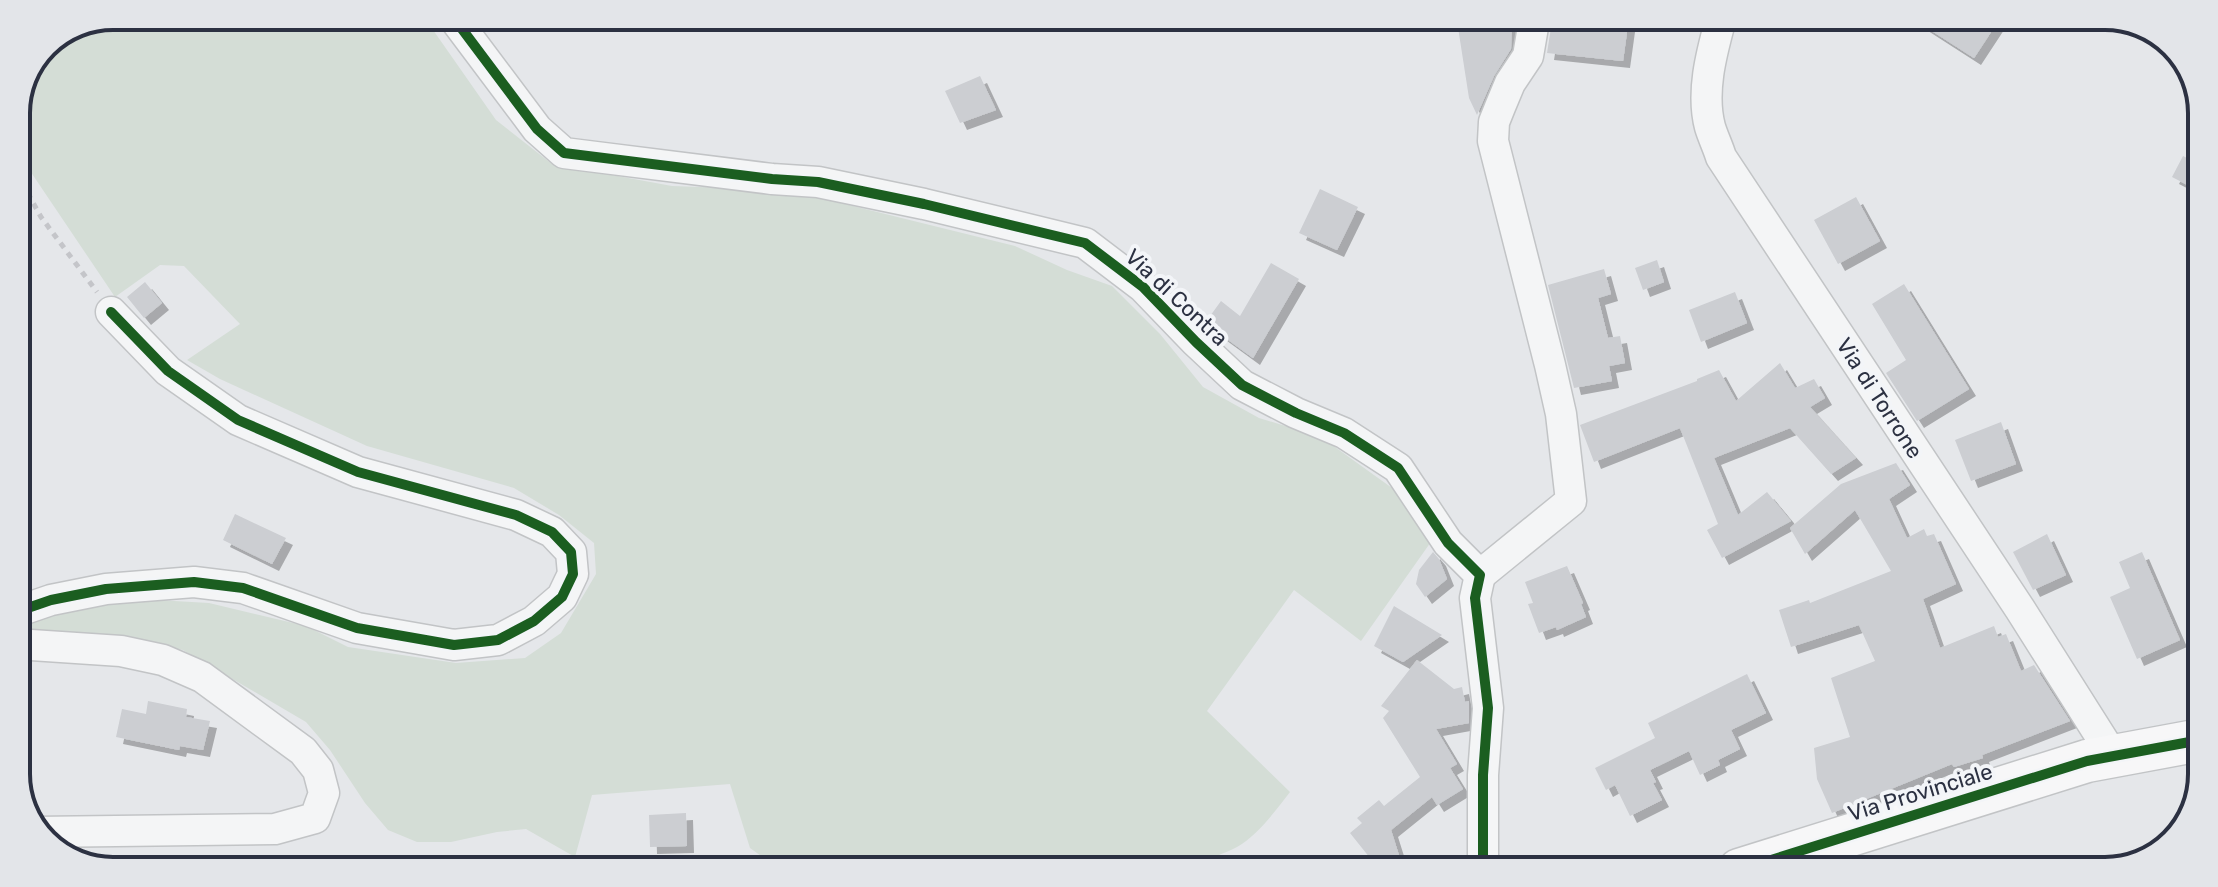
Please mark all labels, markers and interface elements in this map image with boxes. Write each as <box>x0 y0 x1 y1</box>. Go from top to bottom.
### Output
street label: Via di Contra <box>1120 243 1234 352</box>
street label: Via di Torrone <box>1831 333 1929 464</box>
street label: Via Provinciale <box>1845 758 1996 827</box>

